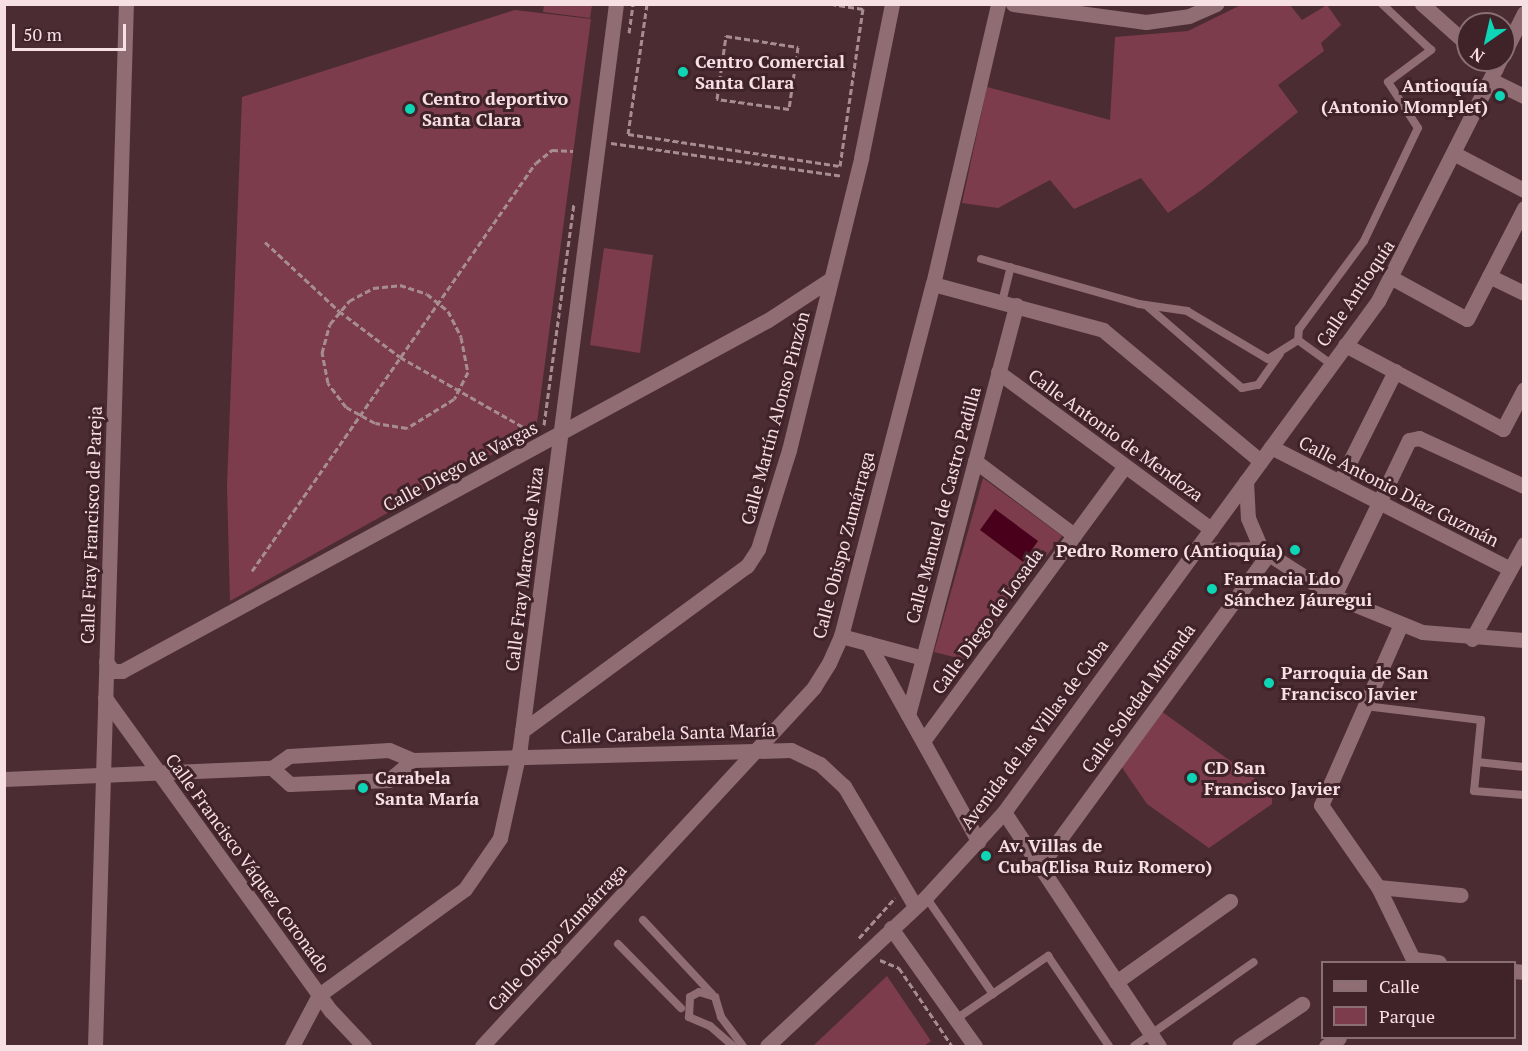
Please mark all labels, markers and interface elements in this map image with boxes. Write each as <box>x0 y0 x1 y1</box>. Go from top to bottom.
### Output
scale bar <box>15 12 129 50</box>
north arrow <box>1456 12 1516 72</box>
text: 50 m <box>23 22 62 46</box>
text: N <box>1466 43 1488 68</box>
place label: Centro Comercial Santa Clara <box>695 51 845 94</box>
marker: Centro Comercial Santa Clara <box>676 65 690 79</box>
place label: Antioquía (Antonio Momplet) <box>1321 75 1488 118</box>
place label: Centro deportivo Santa Clara <box>422 88 568 130</box>
marker: Antioquía (Antonio Momplet) <box>1493 89 1507 103</box>
marker: Centro deportivo Santa Clara <box>403 102 417 116</box>
street label: Calle Antioquía <box>1311 235 1399 351</box>
street label: Calle Martín Alonso Pinzón <box>736 309 814 527</box>
street label: Calle Antonio de Mendoza <box>1024 364 1208 506</box>
street label: Calle Manuel de Castro Padilla <box>901 384 985 626</box>
street label: Calle Fray Francisco de Pareja <box>76 406 106 644</box>
street label: Calle Diego de Vargas <box>379 416 541 516</box>
street label: Calle Antonio Díaz Guzmán <box>1295 431 1503 551</box>
street label: Calle Obispo Zumárraga <box>808 449 878 641</box>
street label: Calle Fray Marcos de Niza <box>501 466 547 672</box>
place label: Pedro Romero (Antioquía) <box>1056 539 1283 561</box>
marker: Pedro Romero (Antioquía) <box>1288 543 1302 557</box>
street label: Calle Diego de Losada <box>927 544 1047 698</box>
place label: Farmacia Ldo Sánchez Jáuregui <box>1224 568 1372 610</box>
marker: Farmacia Ldo Sánchez Jáuregui <box>1205 582 1219 596</box>
street label: Calle Soledad Miranda <box>1077 619 1199 777</box>
street label: Avenida de las Villas de Cuba <box>955 635 1113 833</box>
place label: Parroquia de San Francisco Javier <box>1281 662 1428 704</box>
marker: Parroquia de San Francisco Javier <box>1262 676 1276 690</box>
street label: Calle Carabela Santa María <box>560 718 776 748</box>
street label: Calle Francisco Váquez Coronado <box>161 749 335 977</box>
place label: CD San Francisco Javier <box>1204 757 1340 800</box>
place label: Carabela Santa María <box>375 767 479 810</box>
marker: CD San Francisco Javier <box>1185 771 1199 785</box>
marker: Carabela Santa María <box>356 781 370 795</box>
place label: Av. Villas de Cuba(Elisa Ruiz Romero) <box>998 835 1212 878</box>
marker: Av. Villas de Cuba(Elisa Ruiz Romero) <box>979 849 993 863</box>
street label: Calle Obispo Zumárraga <box>483 859 631 1015</box>
legend <box>1321 961 1516 1039</box>
text: Calle <box>1379 974 1420 998</box>
text: Parque <box>1379 1004 1435 1028</box>

